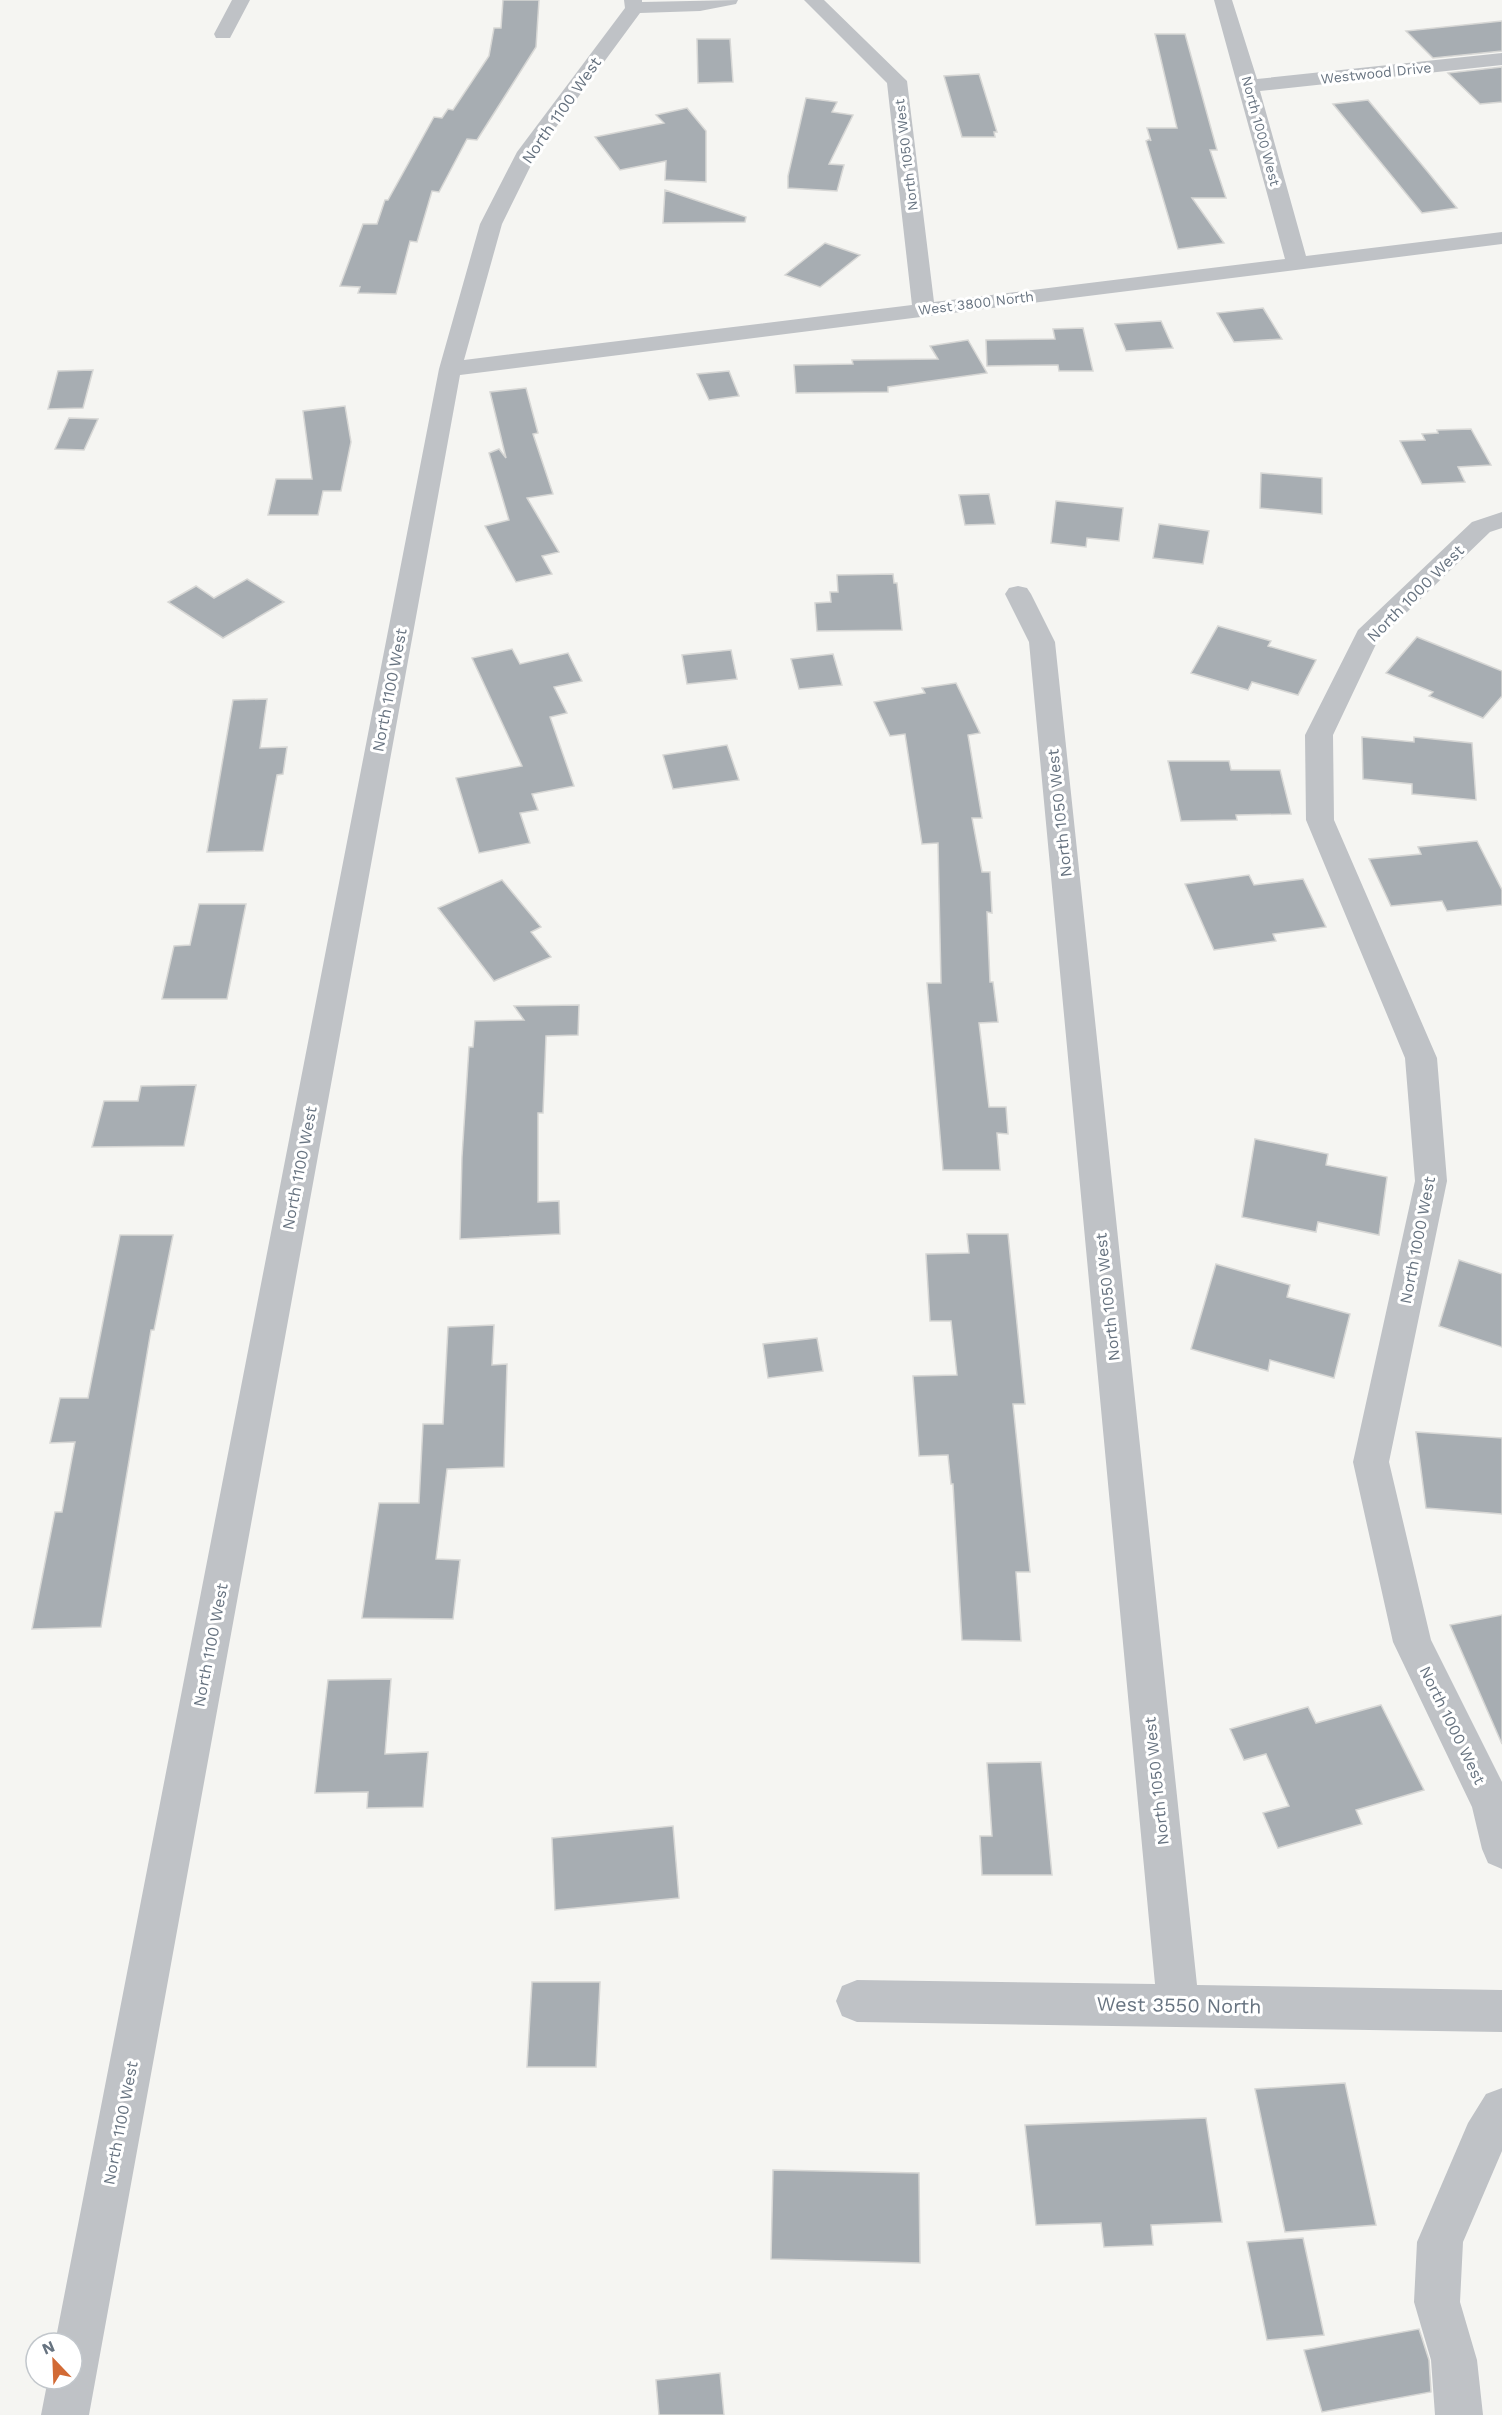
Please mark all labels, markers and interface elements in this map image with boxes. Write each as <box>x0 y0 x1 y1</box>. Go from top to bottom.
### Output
street label: North 1100 West <box>518 53 605 167</box>
street label: Westwood Drive <box>1320 59 1432 87</box>
street label: North 1000 West <box>1239 74 1283 188</box>
street label: North 1050 West <box>891 98 921 212</box>
street label: West 3800 North <box>917 288 1035 318</box>
street label: North 1000 West <box>1363 541 1468 646</box>
street label: North 1100 West <box>368 626 411 754</box>
street label: North 1050 West <box>1043 748 1076 878</box>
street label: North 1100 West <box>278 1104 321 1232</box>
street label: North 1000 West <box>1396 1174 1439 1305</box>
street label: North 1050 West <box>1091 1232 1124 1362</box>
street label: North 1100 West <box>189 1581 232 1709</box>
street label: North 1000 West <box>1416 1663 1490 1788</box>
street label: North 1050 West <box>1140 1716 1173 1846</box>
street label: West 3550 North <box>1096 1992 1262 2018</box>
street label: North 1100 West <box>99 2059 142 2187</box>
north arrow <box>24 2331 84 2391</box>
text: N <box>39 2337 58 2359</box>

